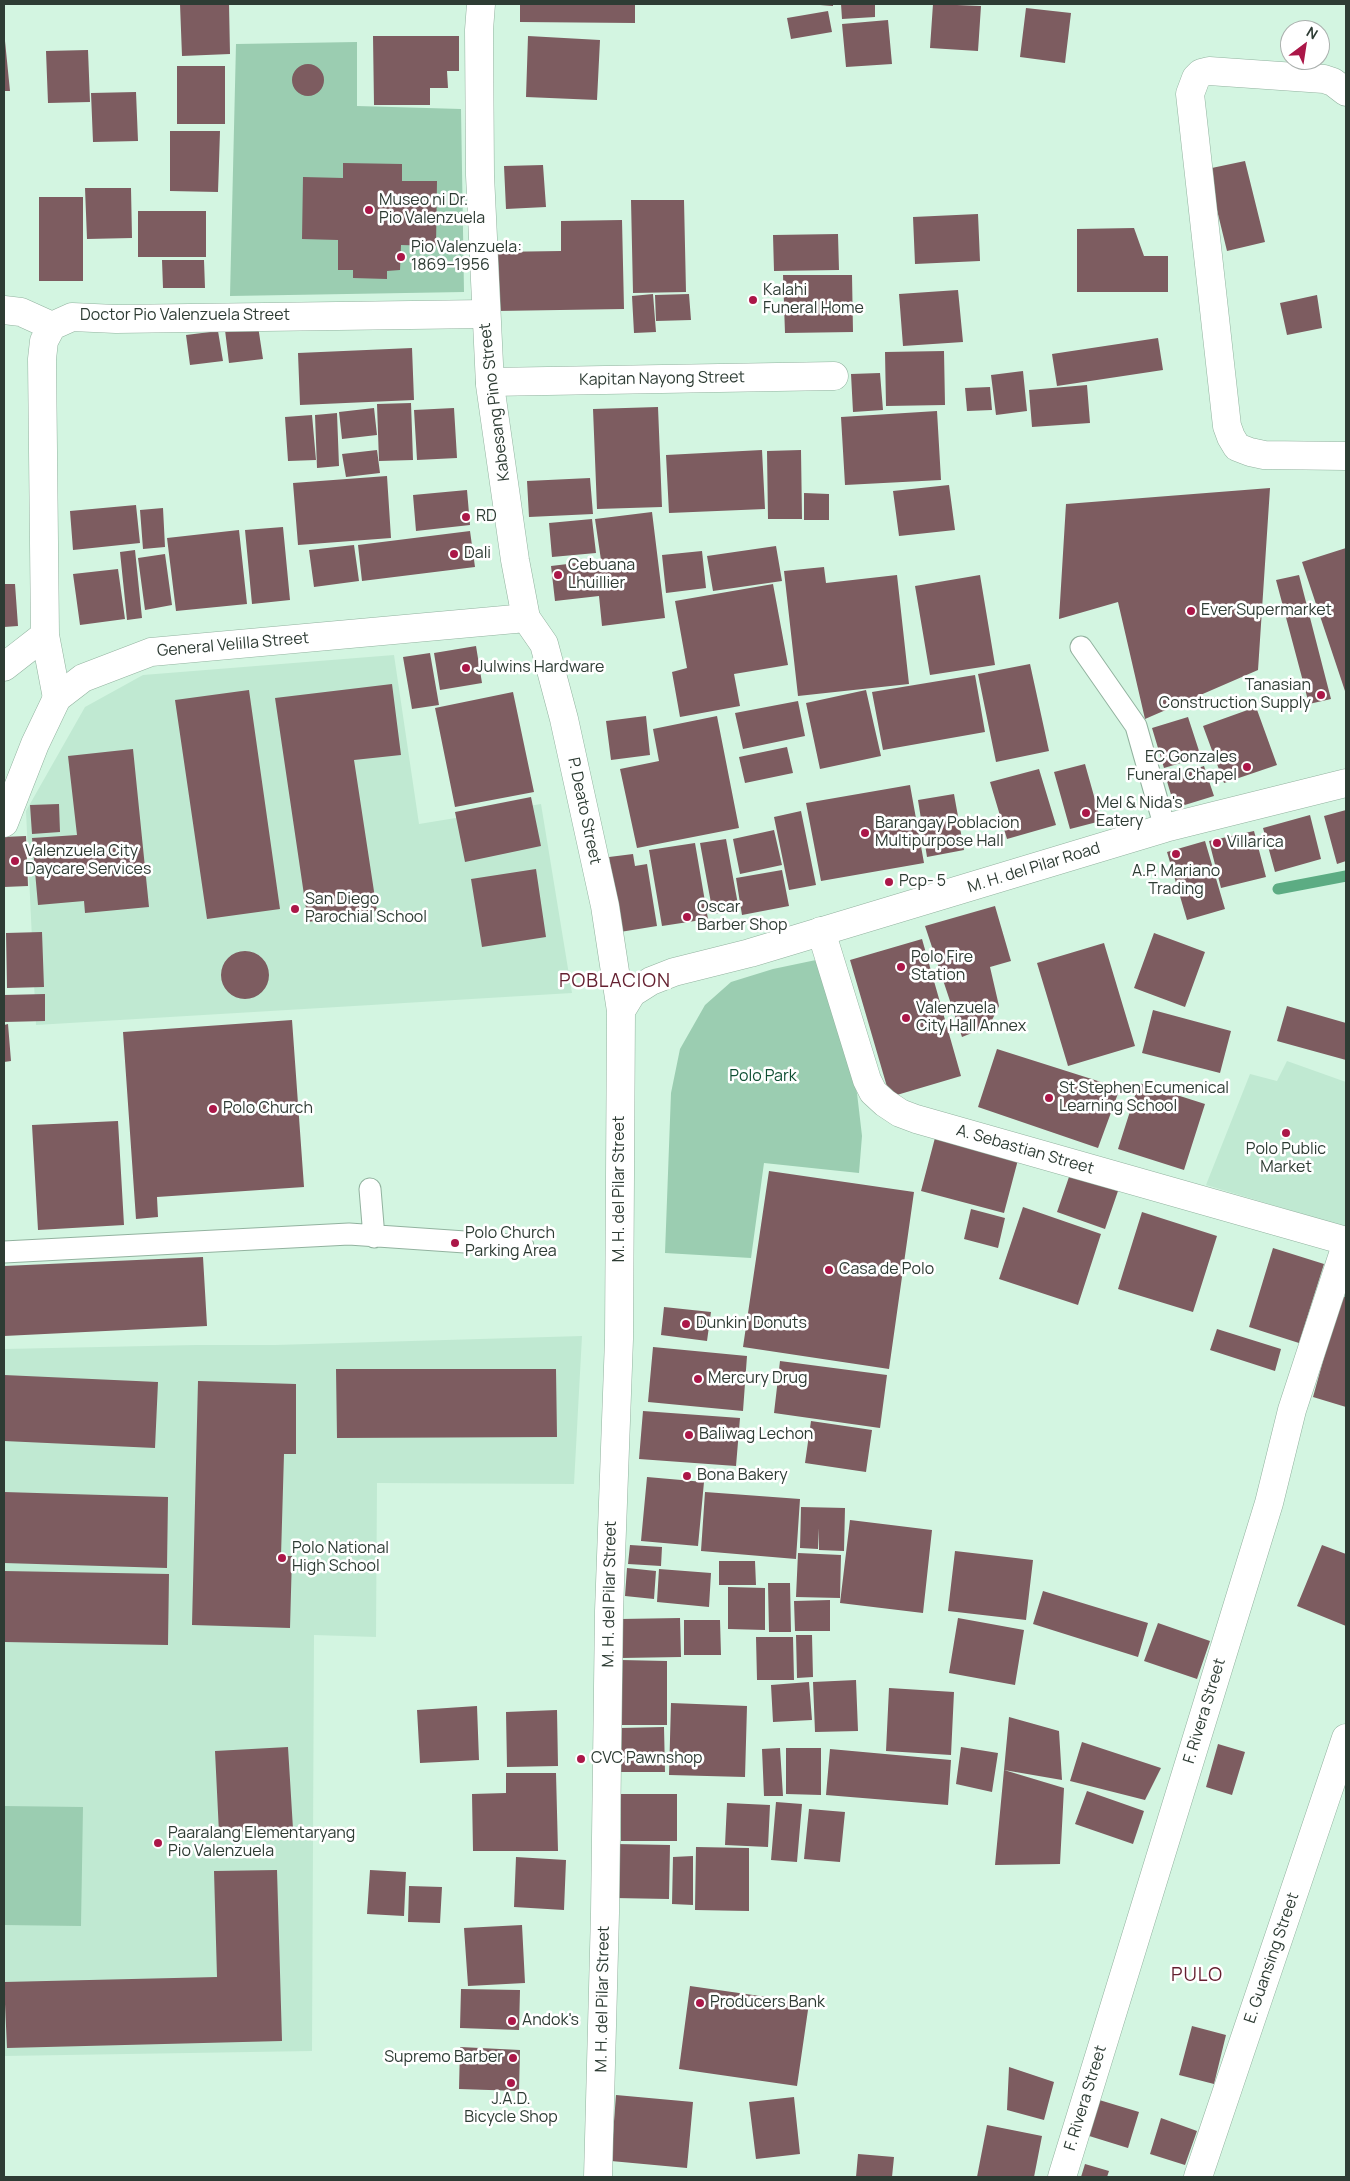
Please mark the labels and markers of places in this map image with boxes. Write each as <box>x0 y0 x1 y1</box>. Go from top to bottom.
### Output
place label: Museo ni Dr. Pio Valenzuela <box>379 191 485 229</box>
marker: Museo ni Dr. Pio Valenzuela <box>363 204 375 216</box>
place label: Pio Valenzuela: 1869–1956 <box>411 238 522 276</box>
marker: Pio Valenzuela: 1869–1956 <box>395 251 407 263</box>
place label: Kalahi Funeral Home <box>763 281 864 319</box>
marker: Kalahi Funeral Home <box>747 294 759 306</box>
place label: RD <box>476 507 497 527</box>
marker: RD <box>460 511 472 523</box>
place label: Dali <box>464 544 491 564</box>
marker: Dali <box>448 548 460 560</box>
place label: Cebuana Lhuillier <box>568 556 635 594</box>
marker: Cebuana Lhuillier <box>552 569 564 581</box>
place label: Ever Supermarket <box>1201 601 1332 621</box>
marker: Ever Supermarket <box>1185 605 1197 617</box>
place label: Julwins Hardware <box>476 658 604 678</box>
marker: Julwins Hardware <box>460 662 472 674</box>
place label: Tanasian Construction Supply <box>1159 676 1311 714</box>
marker: Tanasian Construction Supply <box>1315 689 1327 701</box>
place label: EC Gonzales Funeral Chapel <box>1127 748 1237 786</box>
marker: EC Gonzales Funeral Chapel <box>1241 761 1253 773</box>
place label: Mel & Nida's Eatery <box>1096 794 1183 832</box>
marker: Mel & Nida's Eatery <box>1080 807 1092 819</box>
place label: Barangay Poblacion Multipurpose Hall <box>875 814 1020 852</box>
marker: Barangay Poblacion Multipurpose Hall <box>859 827 871 839</box>
place label: Villarica <box>1227 833 1284 853</box>
marker: Villarica <box>1211 837 1223 849</box>
place label: Valenzuela City Daycare Services <box>25 842 151 880</box>
marker: A.P. Mariano Trading <box>1170 848 1182 860</box>
marker: Valenzuela City Daycare Services <box>9 855 21 867</box>
place label: A.P. Mariano Trading <box>1132 862 1220 900</box>
place label: Pcp- 5 <box>899 872 946 892</box>
marker: Pcp- 5 <box>883 876 895 888</box>
place label: San Diego Parochial School <box>305 890 427 928</box>
place label: Oscar Barber Shop <box>697 898 788 936</box>
marker: San Diego Parochial School <box>289 903 301 915</box>
marker: Oscar Barber Shop <box>681 911 693 923</box>
place label: Polo Fire Station <box>911 948 973 986</box>
marker: Polo Fire Station <box>895 961 907 973</box>
place label: Valenzuela City Hall Annex <box>916 999 1026 1037</box>
marker: Valenzuela City Hall Annex <box>900 1012 912 1024</box>
place label: St Stephen Ecumenical Learning School <box>1059 1079 1229 1117</box>
marker: St Stephen Ecumenical Learning School <box>1043 1092 1055 1104</box>
place label: Polo Church <box>223 1099 313 1119</box>
marker: Polo Church <box>207 1103 219 1115</box>
marker: Polo Public Market <box>1280 1127 1292 1139</box>
place label: Polo Public Market <box>1246 1140 1326 1178</box>
place label: Polo Church Parking Area <box>465 1224 557 1262</box>
marker: Polo Church Parking Area <box>449 1237 461 1249</box>
place label: Casa de Polo <box>839 1260 934 1280</box>
marker: Casa de Polo <box>823 1264 835 1276</box>
place label: Dunkin' Donuts <box>696 1314 807 1334</box>
marker: Dunkin' Donuts <box>680 1318 692 1330</box>
place label: Mercury Drug <box>708 1369 808 1389</box>
marker: Mercury Drug <box>692 1373 704 1385</box>
place label: Baliwag Lechon <box>699 1425 813 1445</box>
marker: Baliwag Lechon <box>683 1429 695 1441</box>
place label: Bona Bakery <box>697 1466 788 1486</box>
marker: Bona Bakery <box>681 1470 693 1482</box>
place label: Polo National High School <box>292 1539 389 1577</box>
marker: Polo National High School <box>276 1552 288 1564</box>
place label: CVC Pawnshop <box>591 1749 703 1769</box>
marker: CVC Pawnshop <box>575 1753 587 1765</box>
place label: Paaralang Elementaryang Pio Valenzuela <box>168 1824 355 1862</box>
marker: Paaralang Elementaryang Pio Valenzuela <box>152 1837 164 1849</box>
place label: Producers Bank <box>710 1993 825 2013</box>
marker: Producers Bank <box>694 1997 706 2009</box>
place label: Andok's <box>522 2011 579 2031</box>
marker: Andok's <box>506 2015 518 2027</box>
place label: Supremo Barber <box>384 2048 503 2068</box>
marker: Supremo Barber <box>507 2052 519 2064</box>
marker: J.A.D. Bicycle Shop <box>505 2077 517 2089</box>
place label: J.A.D. Bicycle Shop <box>464 2090 558 2128</box>

